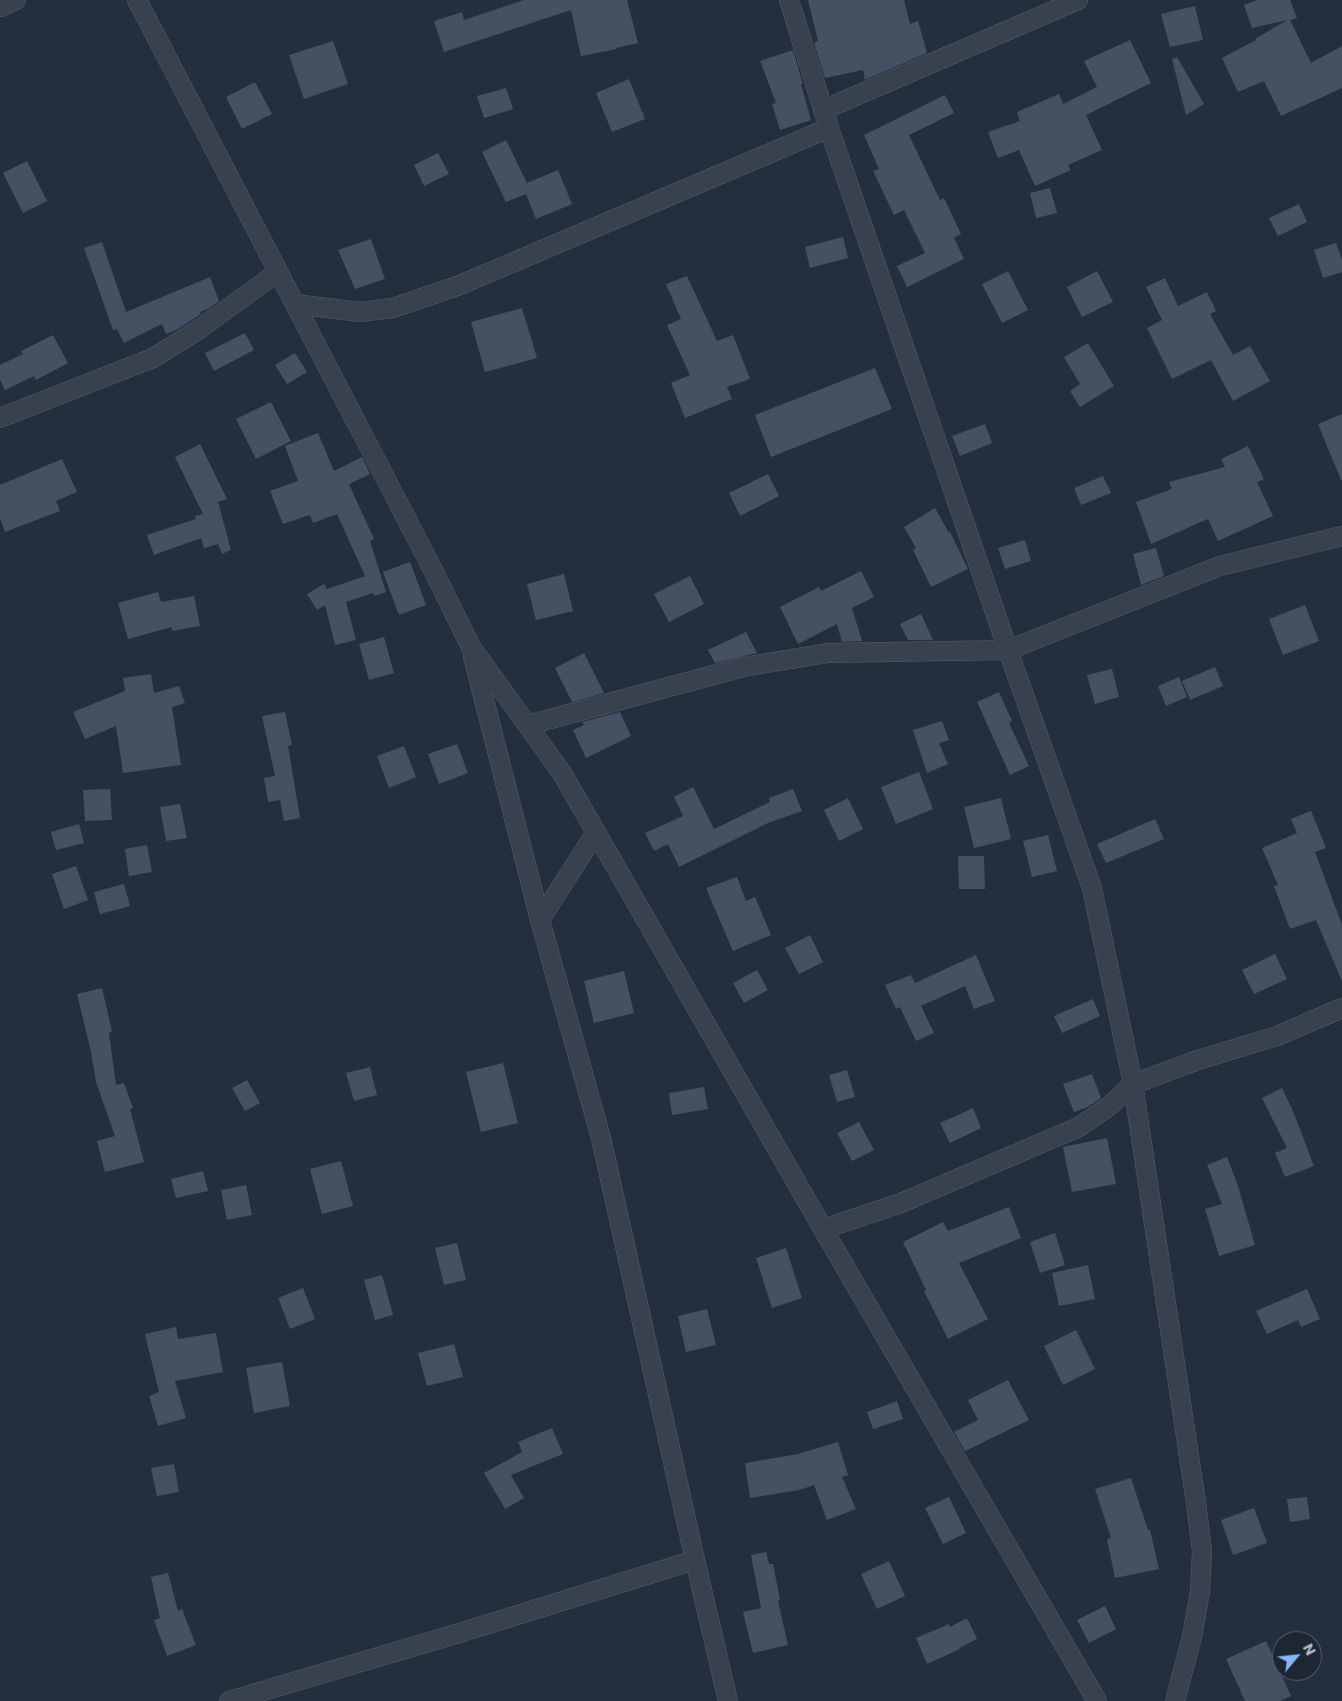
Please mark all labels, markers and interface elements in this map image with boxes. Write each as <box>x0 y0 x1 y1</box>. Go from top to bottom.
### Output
north arrow <box>1272 1631 1322 1681</box>
text: N <box>1298 1640 1321 1659</box>

